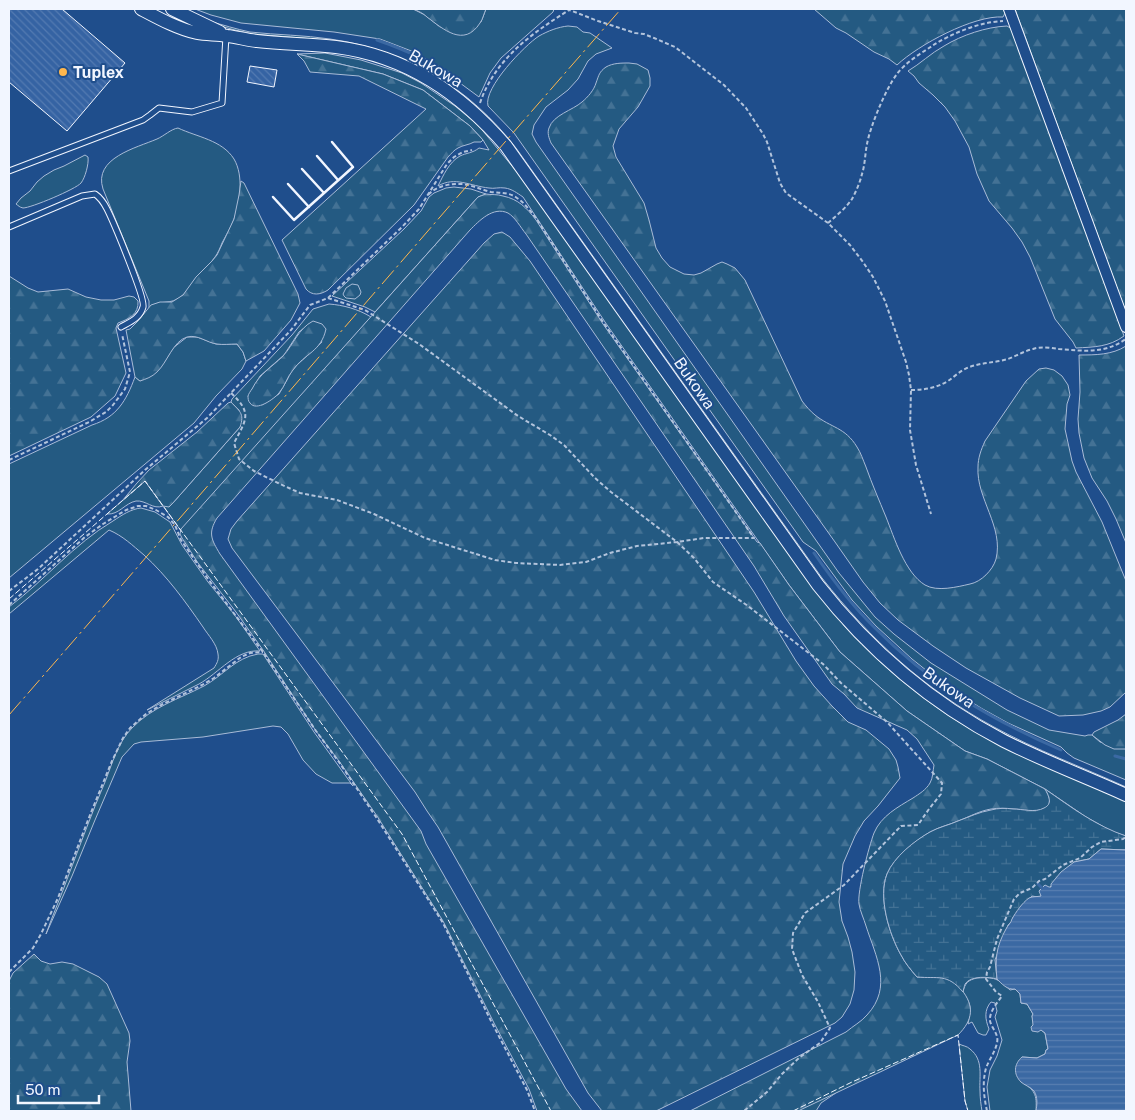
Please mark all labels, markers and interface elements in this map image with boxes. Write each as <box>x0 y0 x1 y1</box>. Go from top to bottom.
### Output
street label: Bukowa <box>406 46 466 91</box>
place label: Tuplex <box>73 63 125 82</box>
marker: Tuplex <box>57 66 69 78</box>
street label: Bukowa <box>670 354 719 413</box>
street label: Bukowa <box>919 663 978 712</box>
scale bar <box>18 1072 99 1104</box>
text: 50 m <box>25 1081 60 1098</box>

